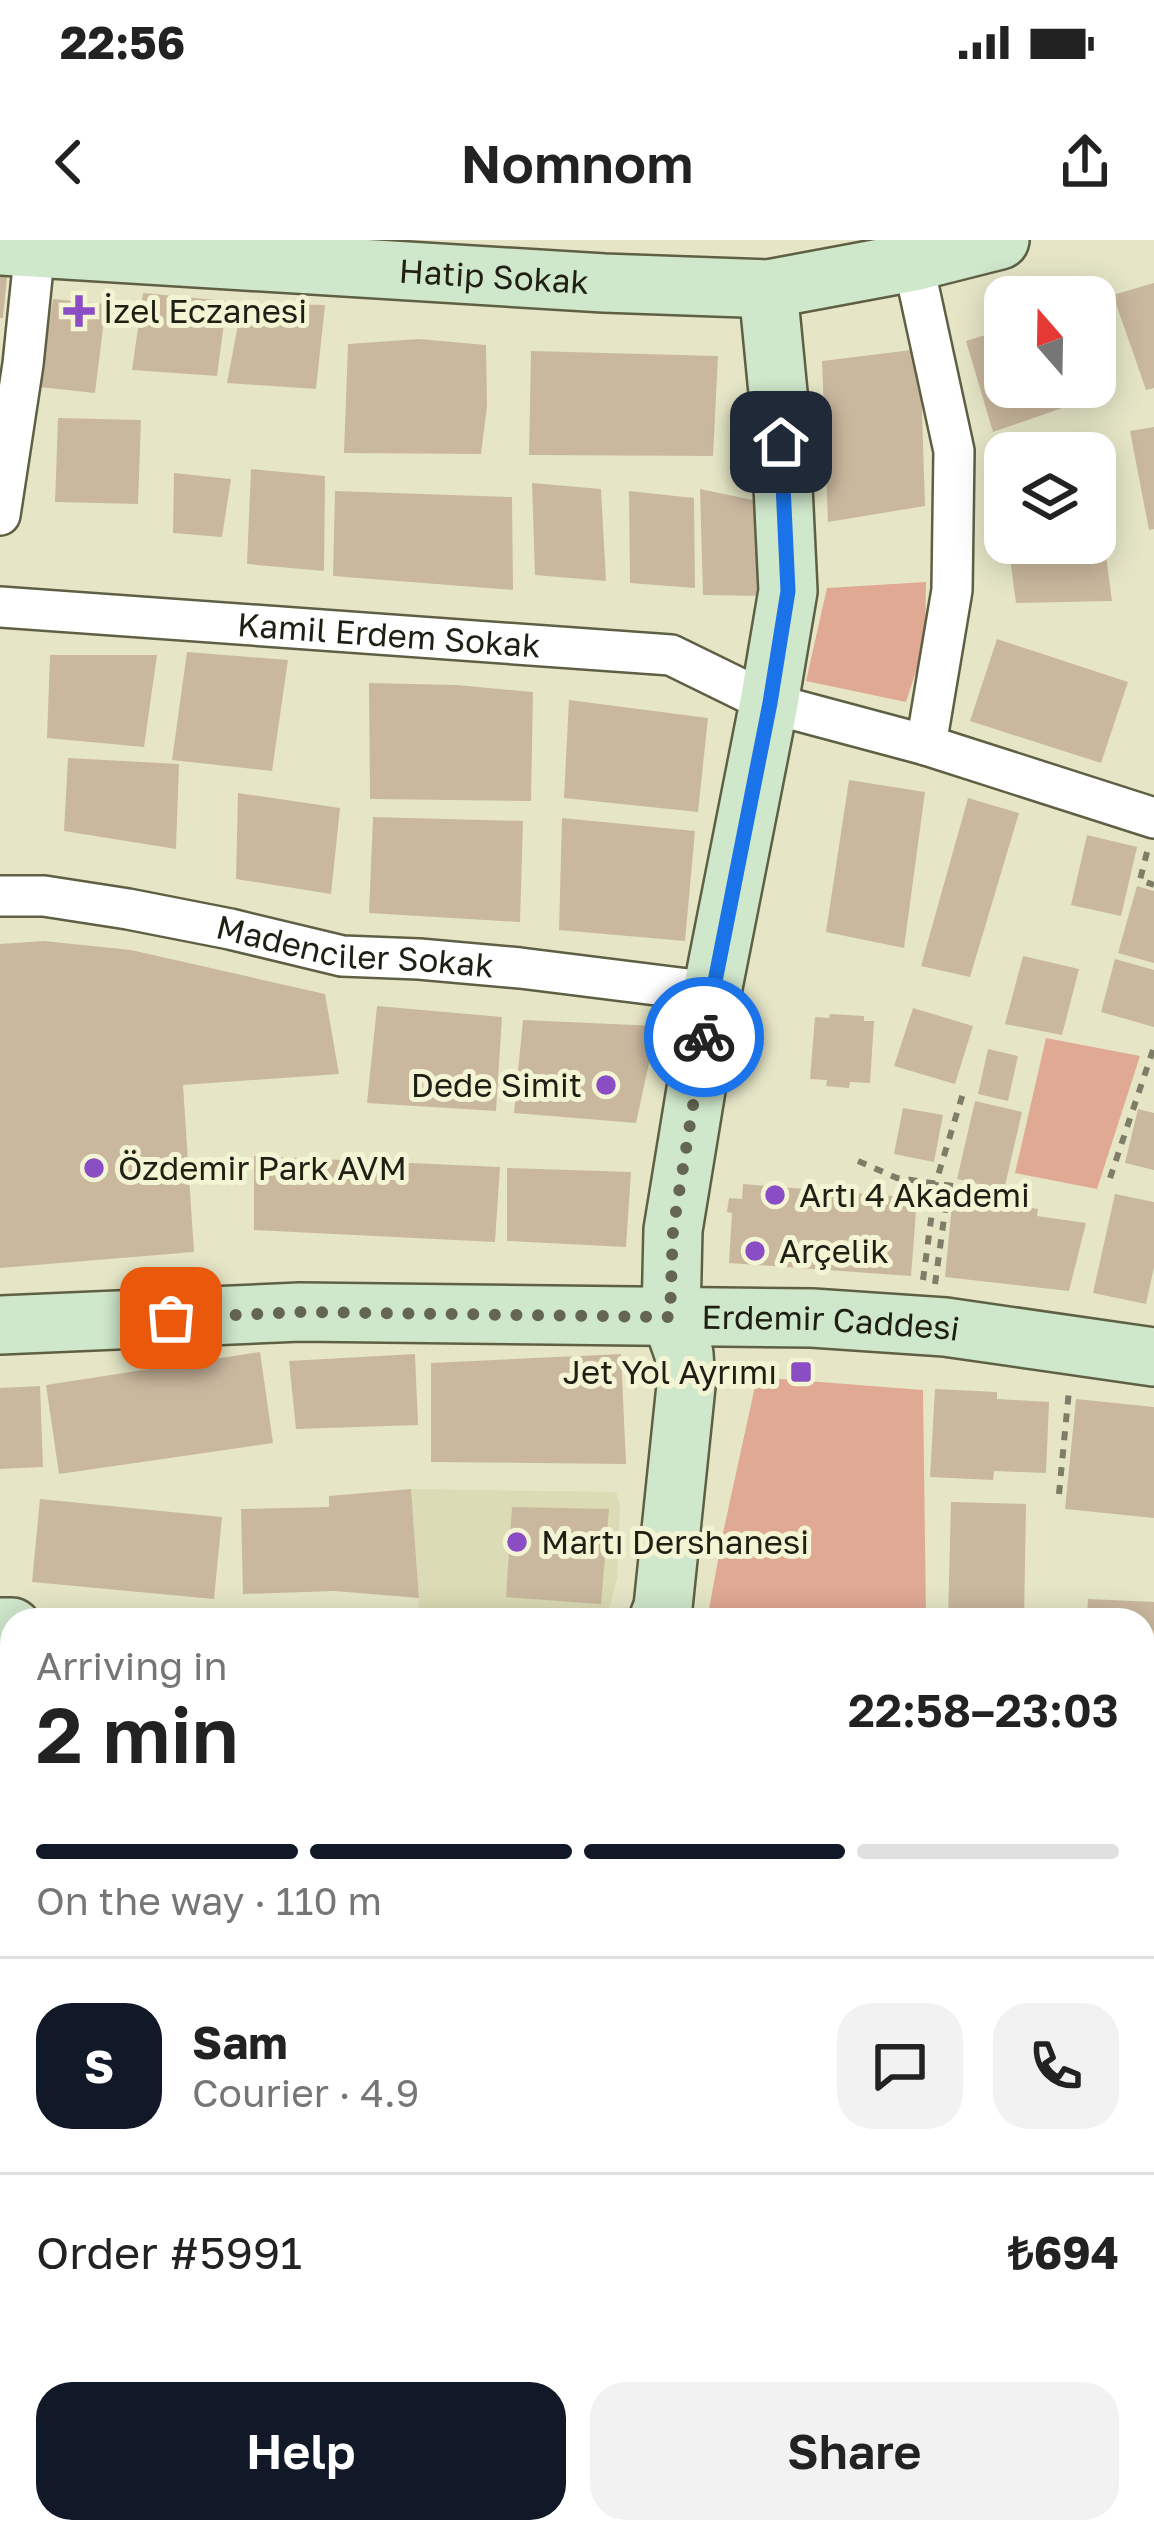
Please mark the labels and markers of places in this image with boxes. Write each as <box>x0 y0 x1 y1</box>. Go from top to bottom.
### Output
place label: İzel Eczanesi <box>103 291 307 330</box>
marker: İzel Eczanesi <box>66 298 92 324</box>
pin <box>730 391 832 493</box>
place label: Dede Simit <box>411 1065 582 1104</box>
marker: Dede Simit <box>593 1072 619 1098</box>
place label: Özdemir Park AVM <box>118 1148 407 1187</box>
marker: Özdemir Park AVM <box>81 1155 107 1181</box>
place label: Artı 4 Akademi <box>799 1175 1030 1214</box>
marker: Artı 4 Akademi <box>762 1182 788 1208</box>
place label: Arçelik <box>779 1231 889 1270</box>
marker: Arçelik <box>742 1238 768 1264</box>
pin <box>120 1267 222 1369</box>
place label: Jet Yol Ayrımı <box>563 1352 777 1391</box>
marker: Jet Yol Ayrımı <box>788 1359 814 1385</box>
place label: Martı Dershanesi <box>541 1522 809 1561</box>
marker: Martı Dershanesi <box>504 1529 530 1555</box>

